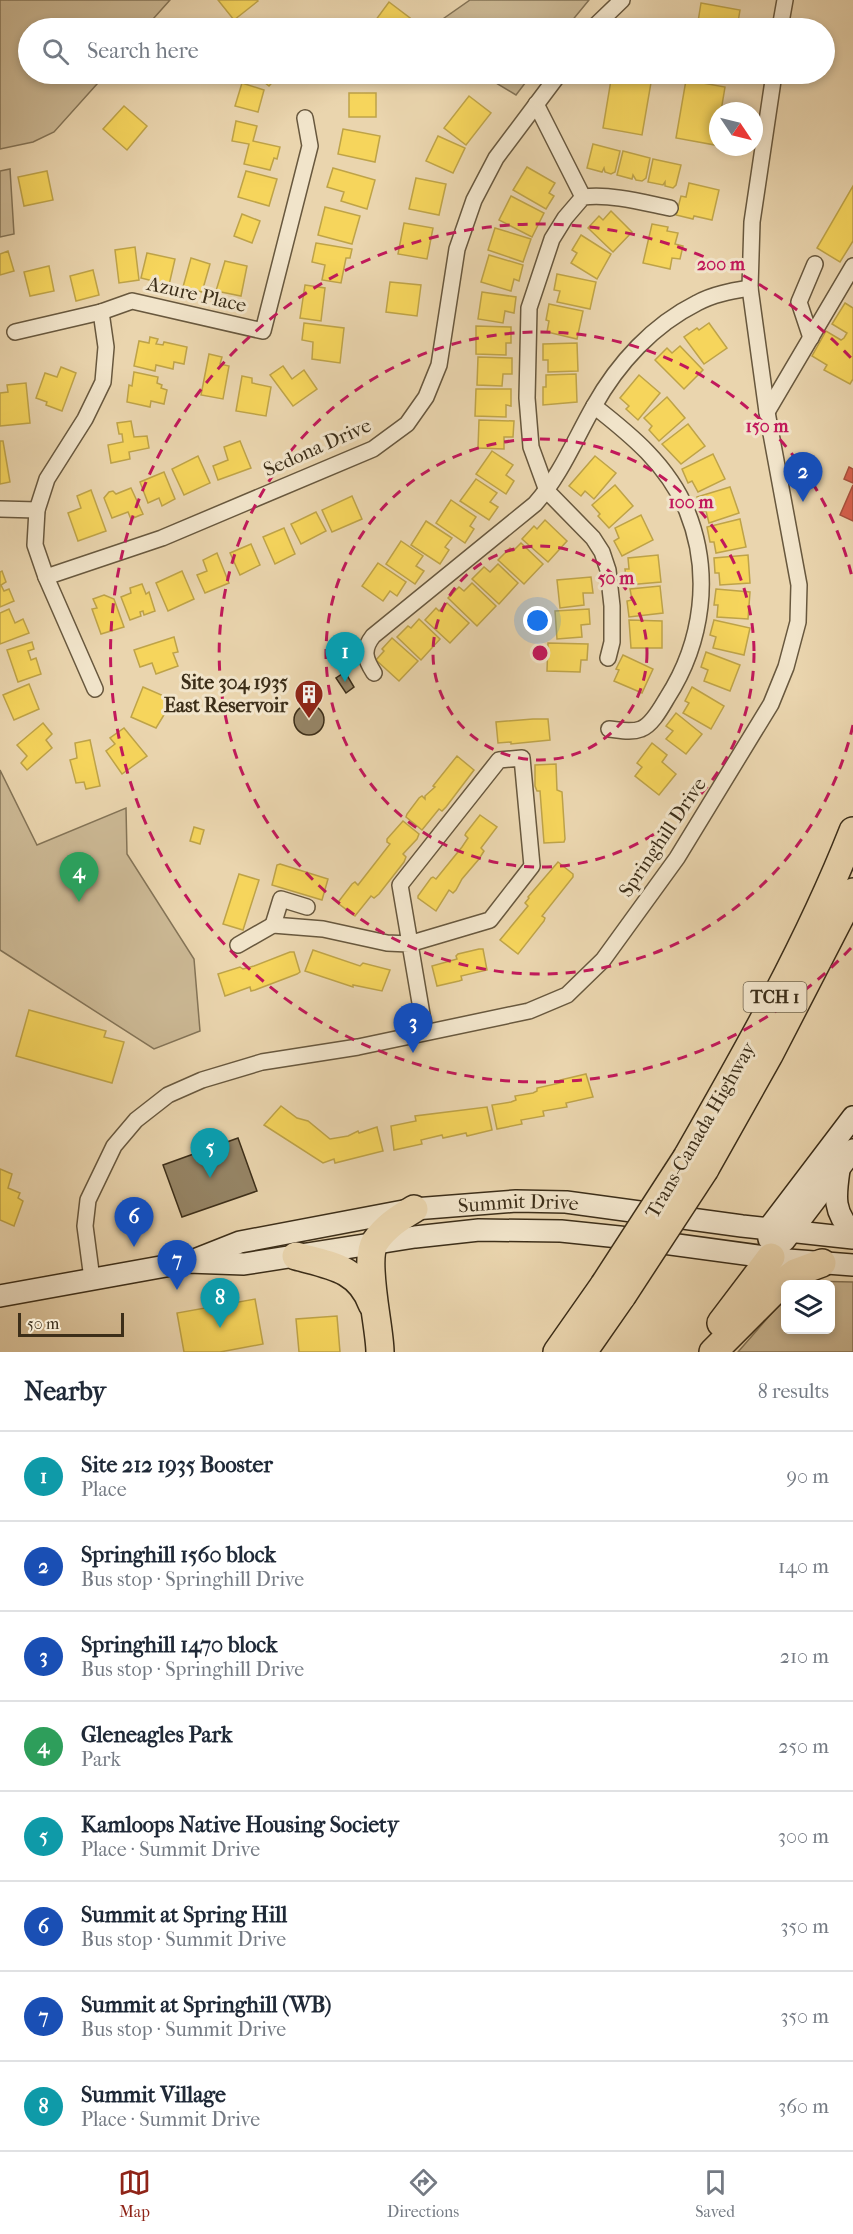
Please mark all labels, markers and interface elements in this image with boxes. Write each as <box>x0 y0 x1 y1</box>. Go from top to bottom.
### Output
search box <box>18 18 835 84</box>
icon: search <box>39 35 72 68</box>
text: Search here <box>87 38 199 64</box>
north arrow <box>709 102 763 156</box>
text: 200 m <box>697 254 746 275</box>
street label: Azure Place <box>144 272 249 317</box>
street label: Sedona Drive <box>260 413 375 481</box>
text: 150 m <box>746 416 789 437</box>
pin: 2 <box>784 452 822 502</box>
text: 100 m <box>668 492 715 513</box>
text: 50 m <box>598 568 635 589</box>
your location <box>523 606 552 635</box>
pin: 1 <box>326 632 364 682</box>
centre of rings <box>530 643 550 663</box>
place label: Site 304 1935 East Reservoir <box>164 671 288 717</box>
building icon: Site 304 1935 East Reservoir <box>293 678 325 720</box>
street label: Springhill Drive <box>614 773 711 901</box>
pin: 4 <box>60 852 98 902</box>
road number: TCH 1 <box>744 982 806 1012</box>
pin: 3 <box>394 1004 432 1053</box>
street label: Trans-Canada Highway <box>641 1037 761 1222</box>
pin: 5 <box>190 1128 230 1178</box>
street label: Summit Drive <box>457 1190 580 1218</box>
pin: 6 <box>114 1198 154 1247</box>
pin: 7 <box>158 1240 196 1290</box>
pin: 8 <box>200 1278 240 1328</box>
map controls <box>781 1280 835 1334</box>
button: layers <box>781 1280 835 1334</box>
scale bar <box>18 1310 124 1338</box>
text: 50 m <box>27 1314 59 1333</box>
text: Nearby <box>24 1376 106 1407</box>
text: 8 results <box>758 1380 829 1403</box>
text: Site 212 1935 Booster <box>81 1452 273 1478</box>
text: 1 <box>40 1465 47 1488</box>
text: 90 m <box>787 1465 829 1488</box>
text: Place <box>81 1478 127 1501</box>
text: Springhill 1560 block <box>81 1542 276 1568</box>
text: 2 <box>38 1555 49 1578</box>
text: 140 m <box>778 1555 829 1578</box>
text: Bus stop · Springhill Drive <box>81 1568 304 1591</box>
text: Springhill 1470 block <box>81 1632 277 1658</box>
text: 3 <box>39 1645 48 1668</box>
text: 210 m <box>780 1645 829 1668</box>
text: Bus stop · Springhill Drive <box>81 1658 304 1681</box>
text: Gleneagles Park <box>81 1722 232 1748</box>
text: 4 <box>38 1735 49 1758</box>
text: 250 m <box>778 1735 829 1758</box>
text: Park <box>81 1748 121 1771</box>
text: Kamloops Native Housing Society <box>81 1812 399 1838</box>
text: 5 <box>39 1825 48 1848</box>
text: 300 m <box>778 1825 829 1848</box>
text: Place · Summit Drive <box>81 1838 260 1861</box>
text: Summit at Spring Hill <box>81 1902 287 1928</box>
text: 6 <box>38 1915 49 1938</box>
text: 350 m <box>780 1915 829 1938</box>
text: Bus stop · Summit Drive <box>81 1928 286 1951</box>
text: Summit at Springhill (WB) <box>81 1992 332 2018</box>
text: 7 <box>39 2005 48 2028</box>
text: 350 m <box>780 2005 829 2028</box>
text: Bus stop · Summit Drive <box>81 2018 286 2041</box>
text: Summit Village <box>81 2082 226 2108</box>
text: 8 <box>38 2095 49 2118</box>
text: 360 m <box>778 2095 829 2118</box>
text: Place · Summit Drive <box>81 2108 260 2131</box>
tab: Map <box>118 2166 151 2221</box>
tab: Directions <box>387 2166 459 2221</box>
tab: Saved <box>695 2166 735 2221</box>

